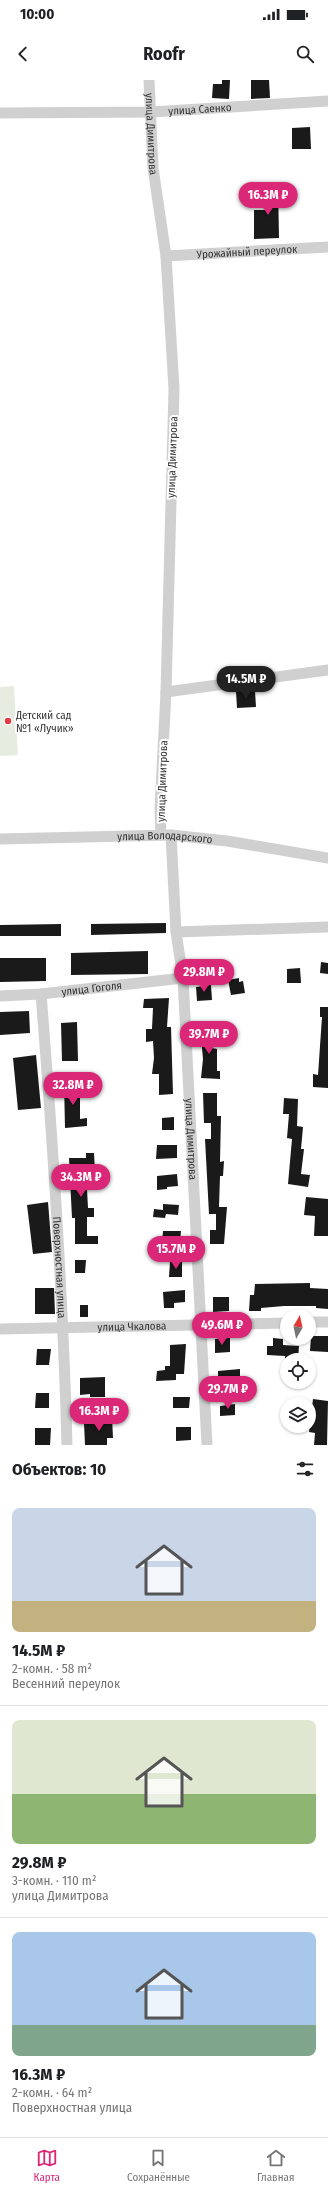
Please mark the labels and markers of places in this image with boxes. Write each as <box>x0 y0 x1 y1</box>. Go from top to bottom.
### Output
pin: 16.3M ₽ <box>231 182 305 216</box>
pin: 14.5M ₽ <box>209 666 283 700</box>
place label: Детский сад №1 «Лучик» <box>15 709 74 735</box>
marker: Детский сад №1 «Лучик» <box>3 716 13 726</box>
pin: 29.8M ₽ <box>167 959 241 993</box>
pin: 39.7M ₽ <box>172 1021 246 1055</box>
pin: 32.8M ₽ <box>36 1072 110 1106</box>
pin: 34.3M ₽ <box>44 1164 118 1198</box>
pin: 15.7M ₽ <box>139 1236 213 1270</box>
pin: 49.6M ₽ <box>185 1312 259 1346</box>
pin: 29.7M ₽ <box>191 1376 265 1410</box>
pin: 16.3M ₽ <box>62 1398 136 1432</box>

